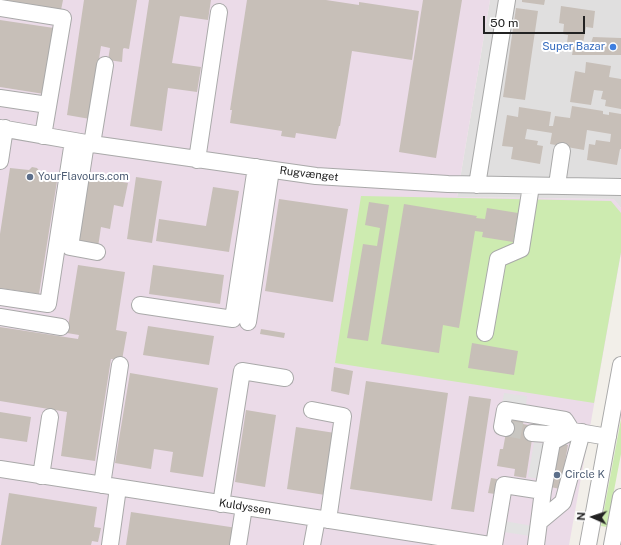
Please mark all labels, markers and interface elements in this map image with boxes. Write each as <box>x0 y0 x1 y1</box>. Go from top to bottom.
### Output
scale bar <box>485 8 587 34</box>
text: 50 m <box>490 16 518 30</box>
place label: Super Bazar <box>542 40 605 54</box>
marker: Super Bazar <box>608 42 618 52</box>
street label: Rugvænget <box>279 164 339 184</box>
place label: YourFlavours.com <box>38 170 129 184</box>
marker: YourFlavours.com <box>25 172 35 182</box>
place label: Circle K <box>565 468 605 482</box>
marker: Circle K <box>552 470 562 480</box>
street label: Kuldyssen <box>218 496 272 518</box>
north arrow <box>573 497 613 537</box>
text: N <box>575 512 587 521</box>

